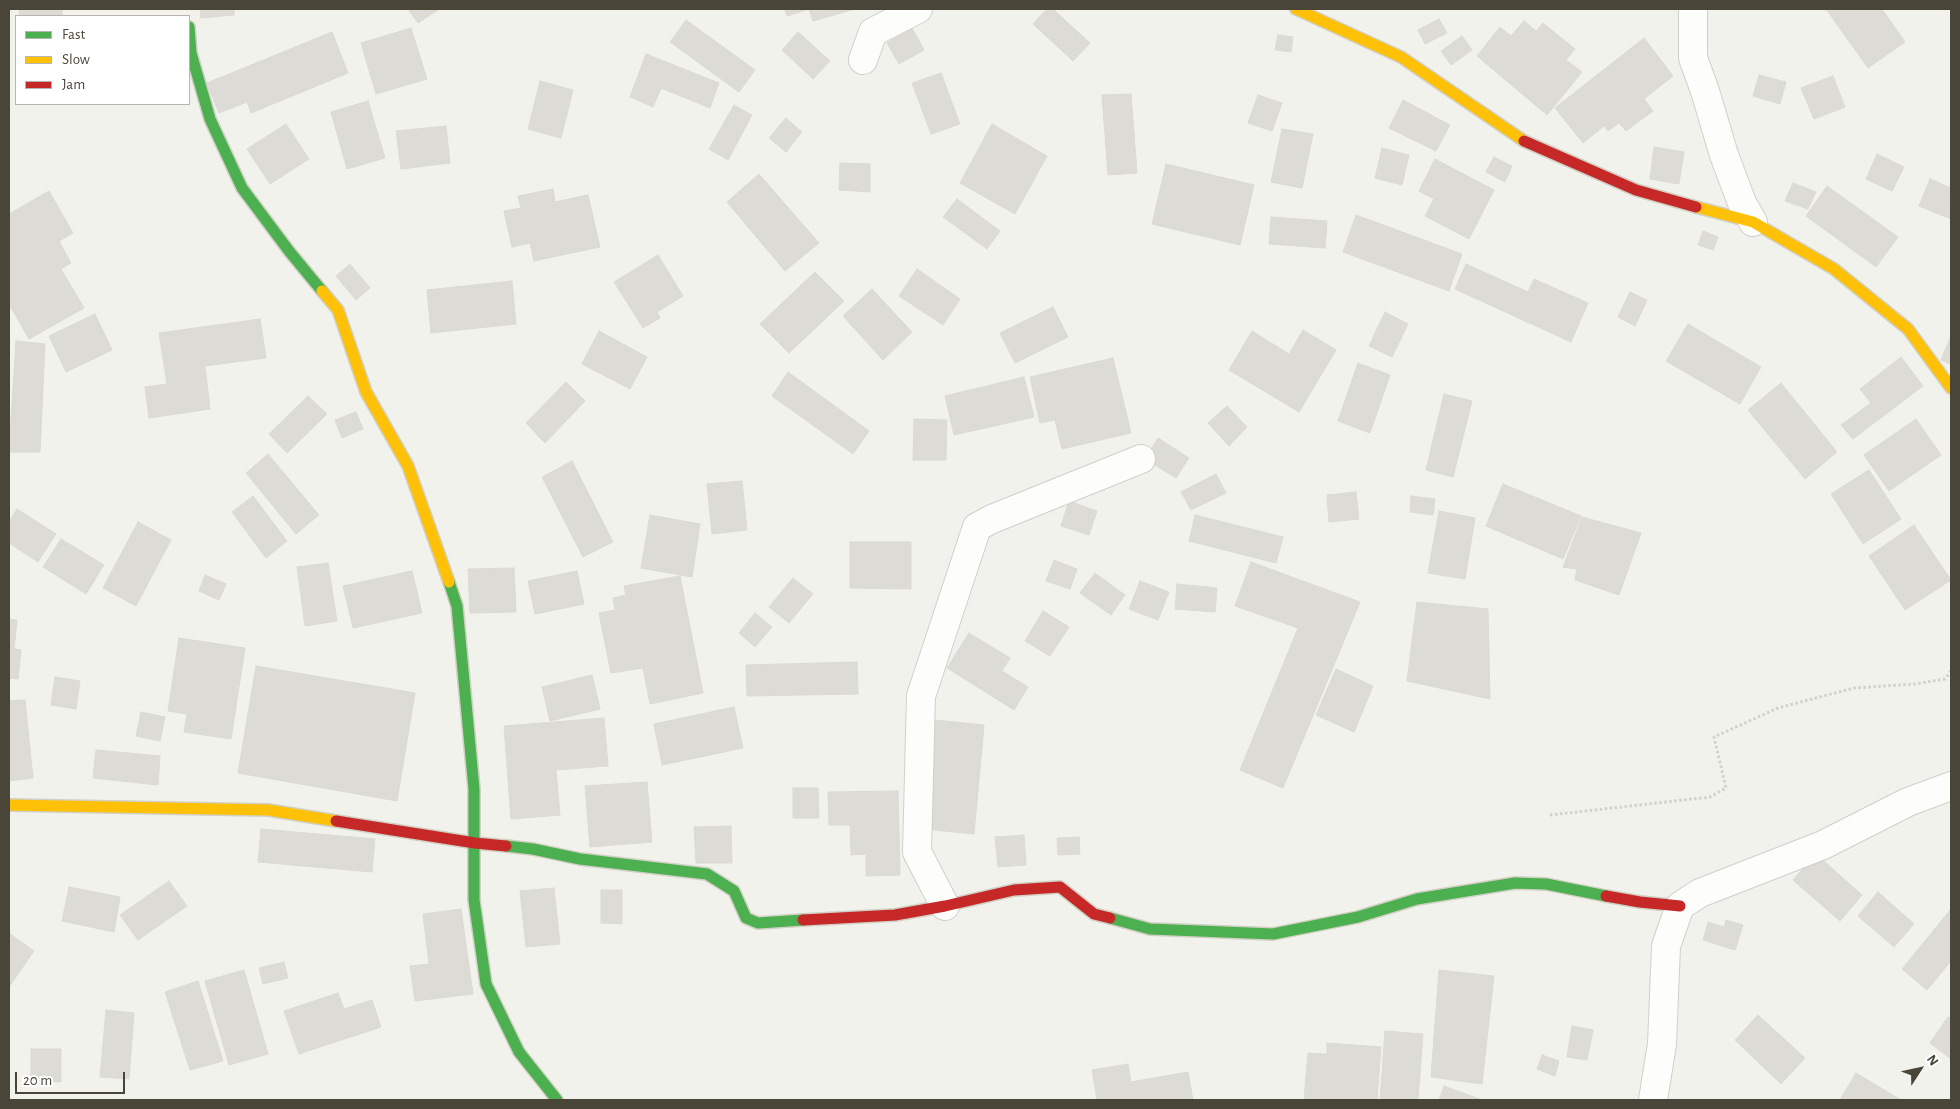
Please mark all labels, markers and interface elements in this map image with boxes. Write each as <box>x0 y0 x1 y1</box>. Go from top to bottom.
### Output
legend <box>15 15 190 105</box>
text: Fast <box>62 27 85 42</box>
text: Slow <box>62 52 90 67</box>
text: Jam <box>62 77 85 92</box>
north arrow <box>1895 1044 1945 1094</box>
text: N <box>1924 1052 1941 1068</box>
scale bar <box>18 1062 128 1094</box>
text: 20 m <box>23 1073 52 1088</box>

